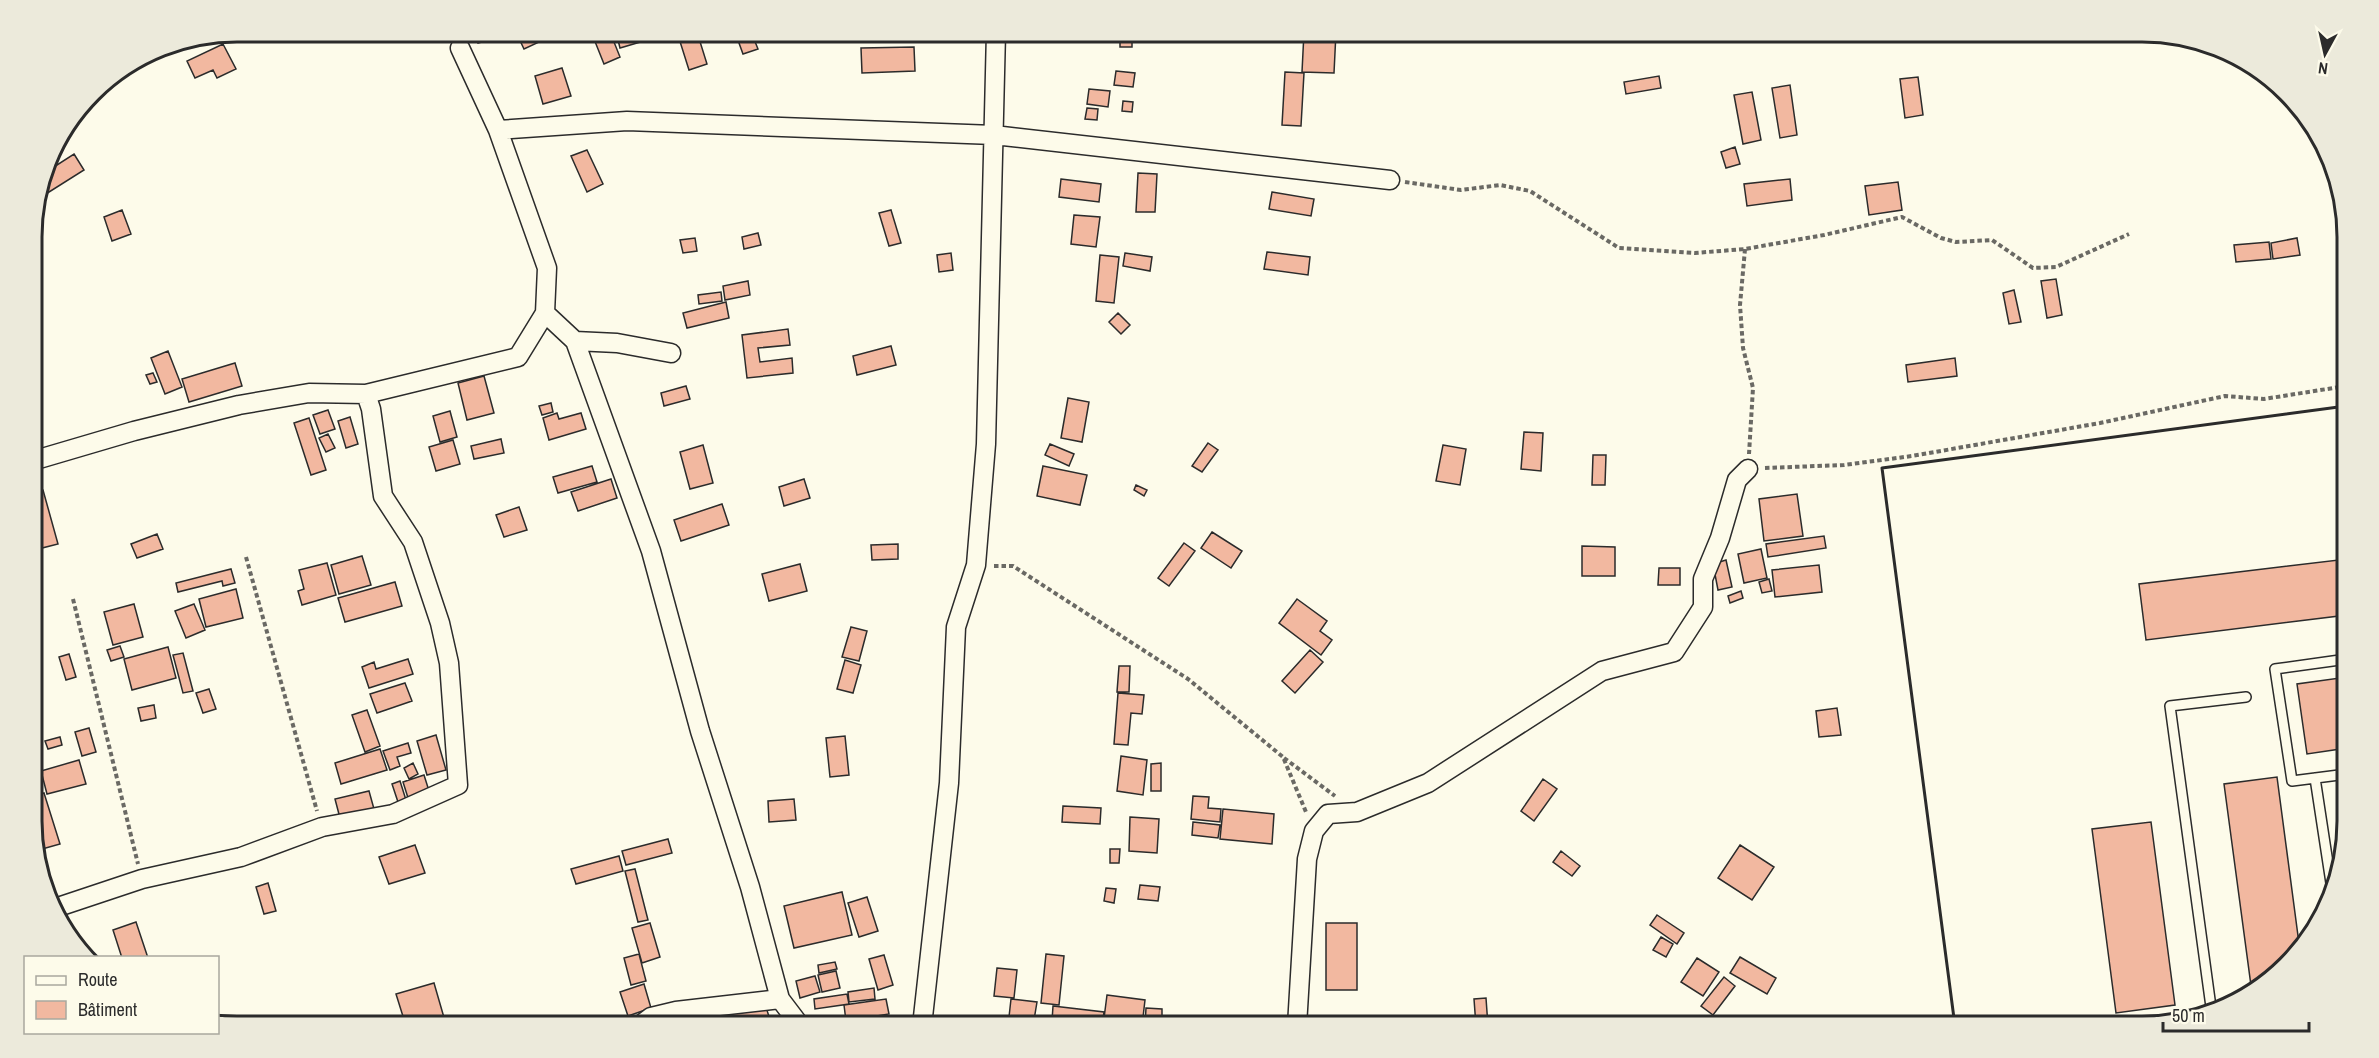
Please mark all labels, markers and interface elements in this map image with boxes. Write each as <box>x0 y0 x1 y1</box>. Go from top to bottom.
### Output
north arrow <box>2295 24 2355 84</box>
text: N <box>2317 57 2329 80</box>
legend <box>24 956 219 1034</box>
text: Route <box>78 967 117 992</box>
scale bar <box>2163 995 2308 1033</box>
text: Bâtiment <box>78 997 137 1022</box>
text: 50 m <box>2172 1003 2205 1028</box>

